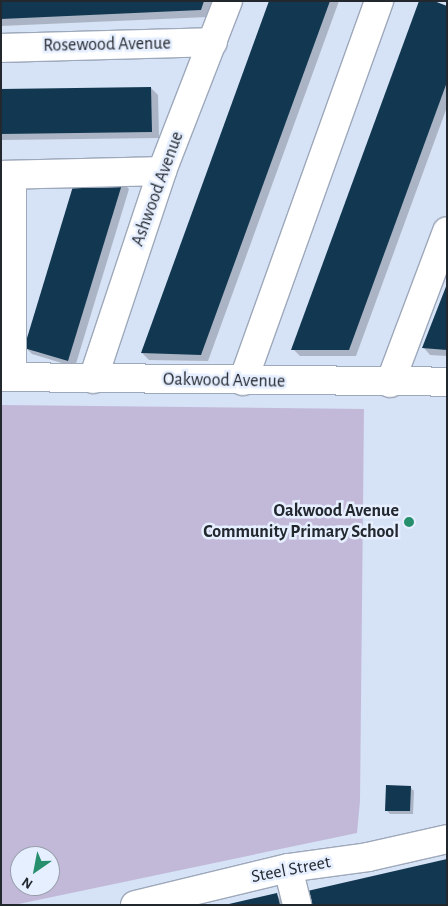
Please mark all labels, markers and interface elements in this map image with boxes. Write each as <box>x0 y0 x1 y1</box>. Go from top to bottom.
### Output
street label: Rosewood Avenue <box>43 33 171 57</box>
street label: Ashwood Avenue <box>127 129 189 249</box>
street label: Oakwood Avenue <box>163 369 285 393</box>
place label: Oakwood Avenue Community Primary School <box>203 501 399 544</box>
marker: Oakwood Avenue Community Primary School <box>403 516 415 528</box>
north arrow <box>10 846 60 896</box>
street label: Steel Street <box>249 852 333 888</box>
text: N <box>19 874 35 891</box>

